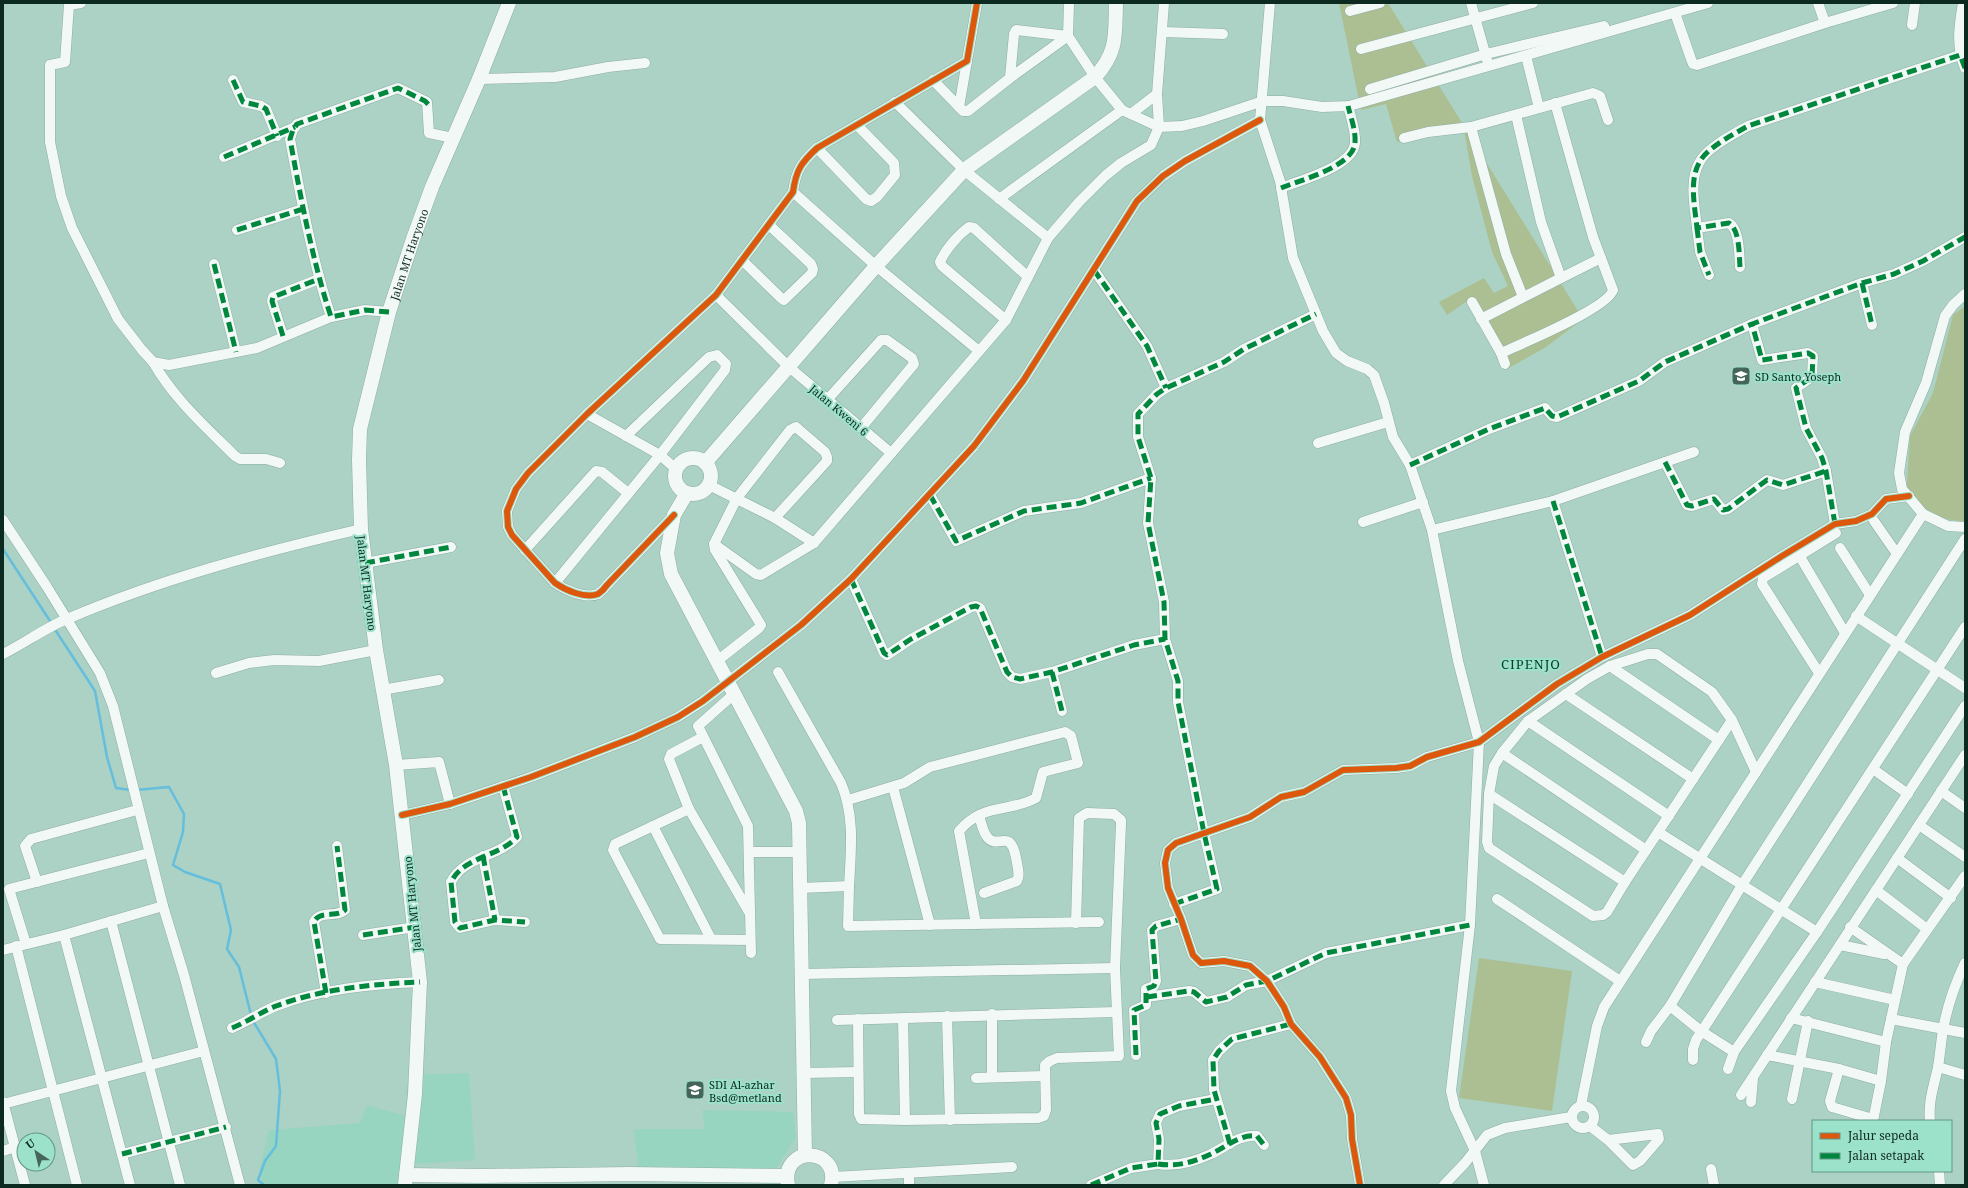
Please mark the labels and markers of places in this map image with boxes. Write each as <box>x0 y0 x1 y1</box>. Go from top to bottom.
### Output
school or university icon: SD Santo Yoseph <box>1730 365 1752 387</box>
place label: SD Santo Yoseph <box>1755 369 1841 384</box>
place label: SDI Al-azhar Bsd@metland <box>709 1077 782 1105</box>
school or university icon: SDI Al-azhar Bsd@metland <box>684 1079 706 1101</box>

